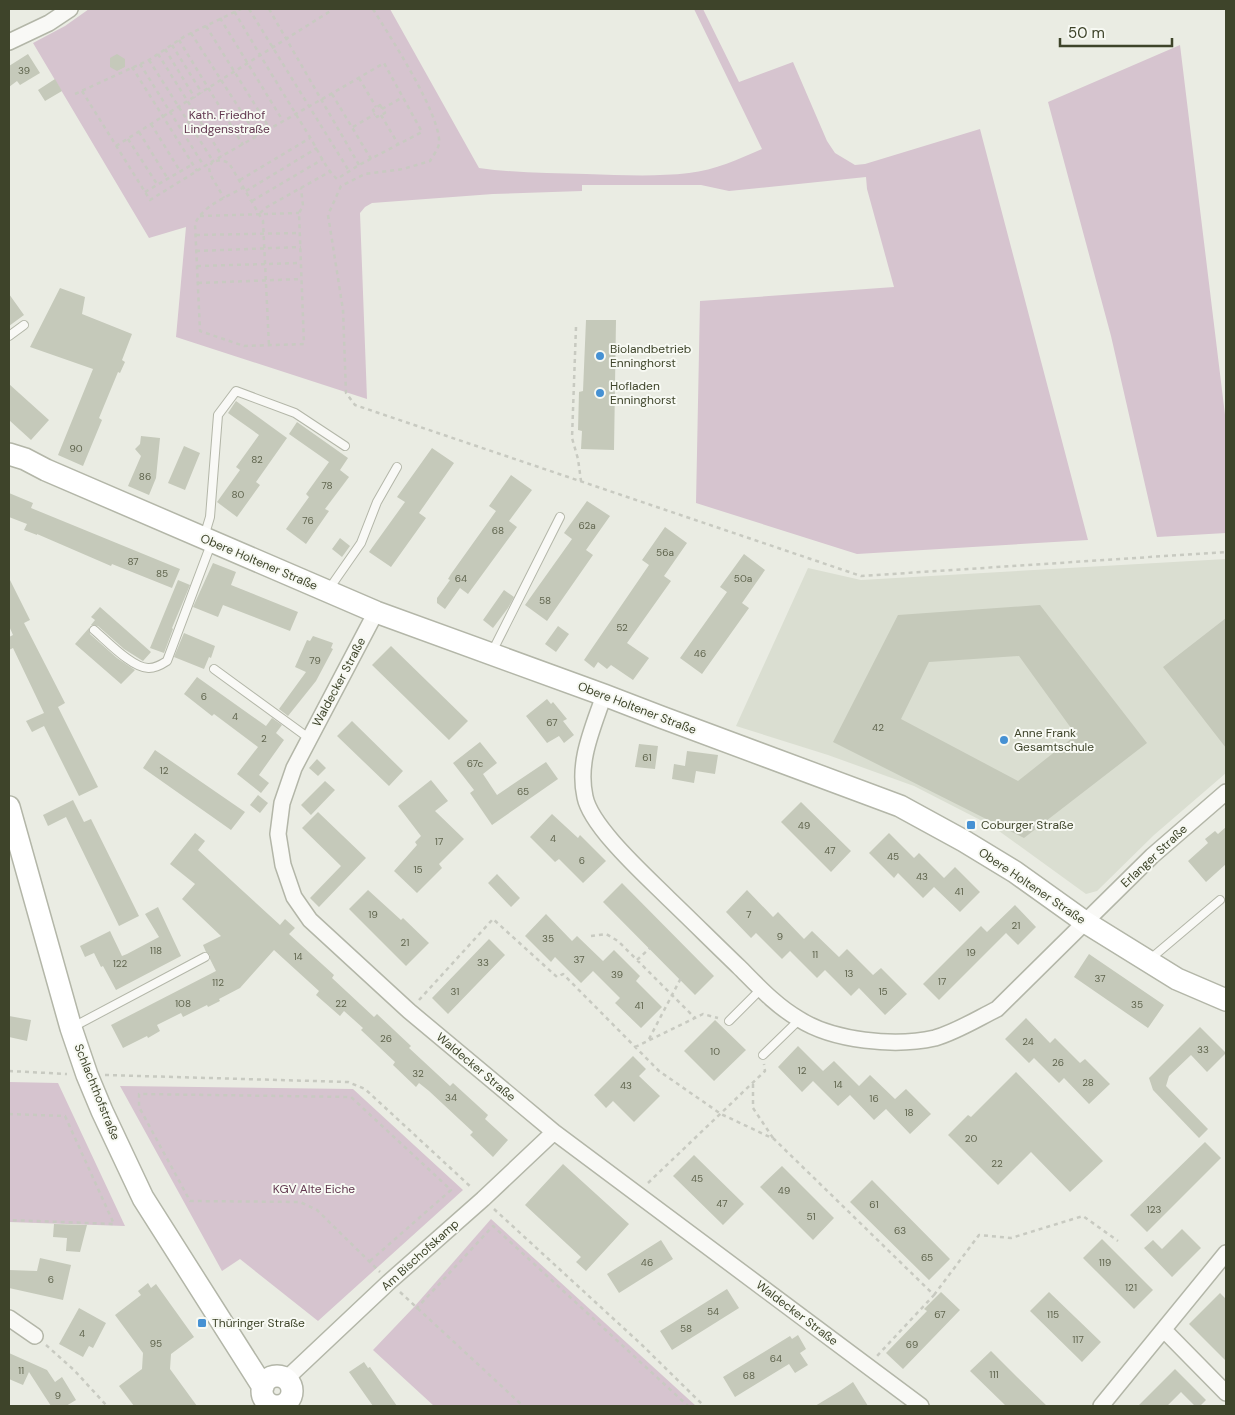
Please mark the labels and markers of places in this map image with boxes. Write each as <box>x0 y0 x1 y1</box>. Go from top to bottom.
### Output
place label: Biolandbetrieb Enninghorst <box>610 341 691 371</box>
marker: Biolandbetrieb Enninghorst <box>594 350 606 362</box>
place label: Hofladen Enninghorst <box>610 378 676 408</box>
marker: Hofladen Enninghorst <box>594 387 606 399</box>
place label: Anne Frank Gesamtschule <box>1014 725 1094 755</box>
marker: Anne Frank Gesamtschule <box>998 734 1010 746</box>
place label: Coburger Straße <box>981 817 1074 833</box>
marker: Coburger Straße <box>965 819 977 831</box>
place label: Thüringer Straße <box>212 1315 305 1331</box>
marker: Thüringer Straße <box>196 1317 208 1329</box>

